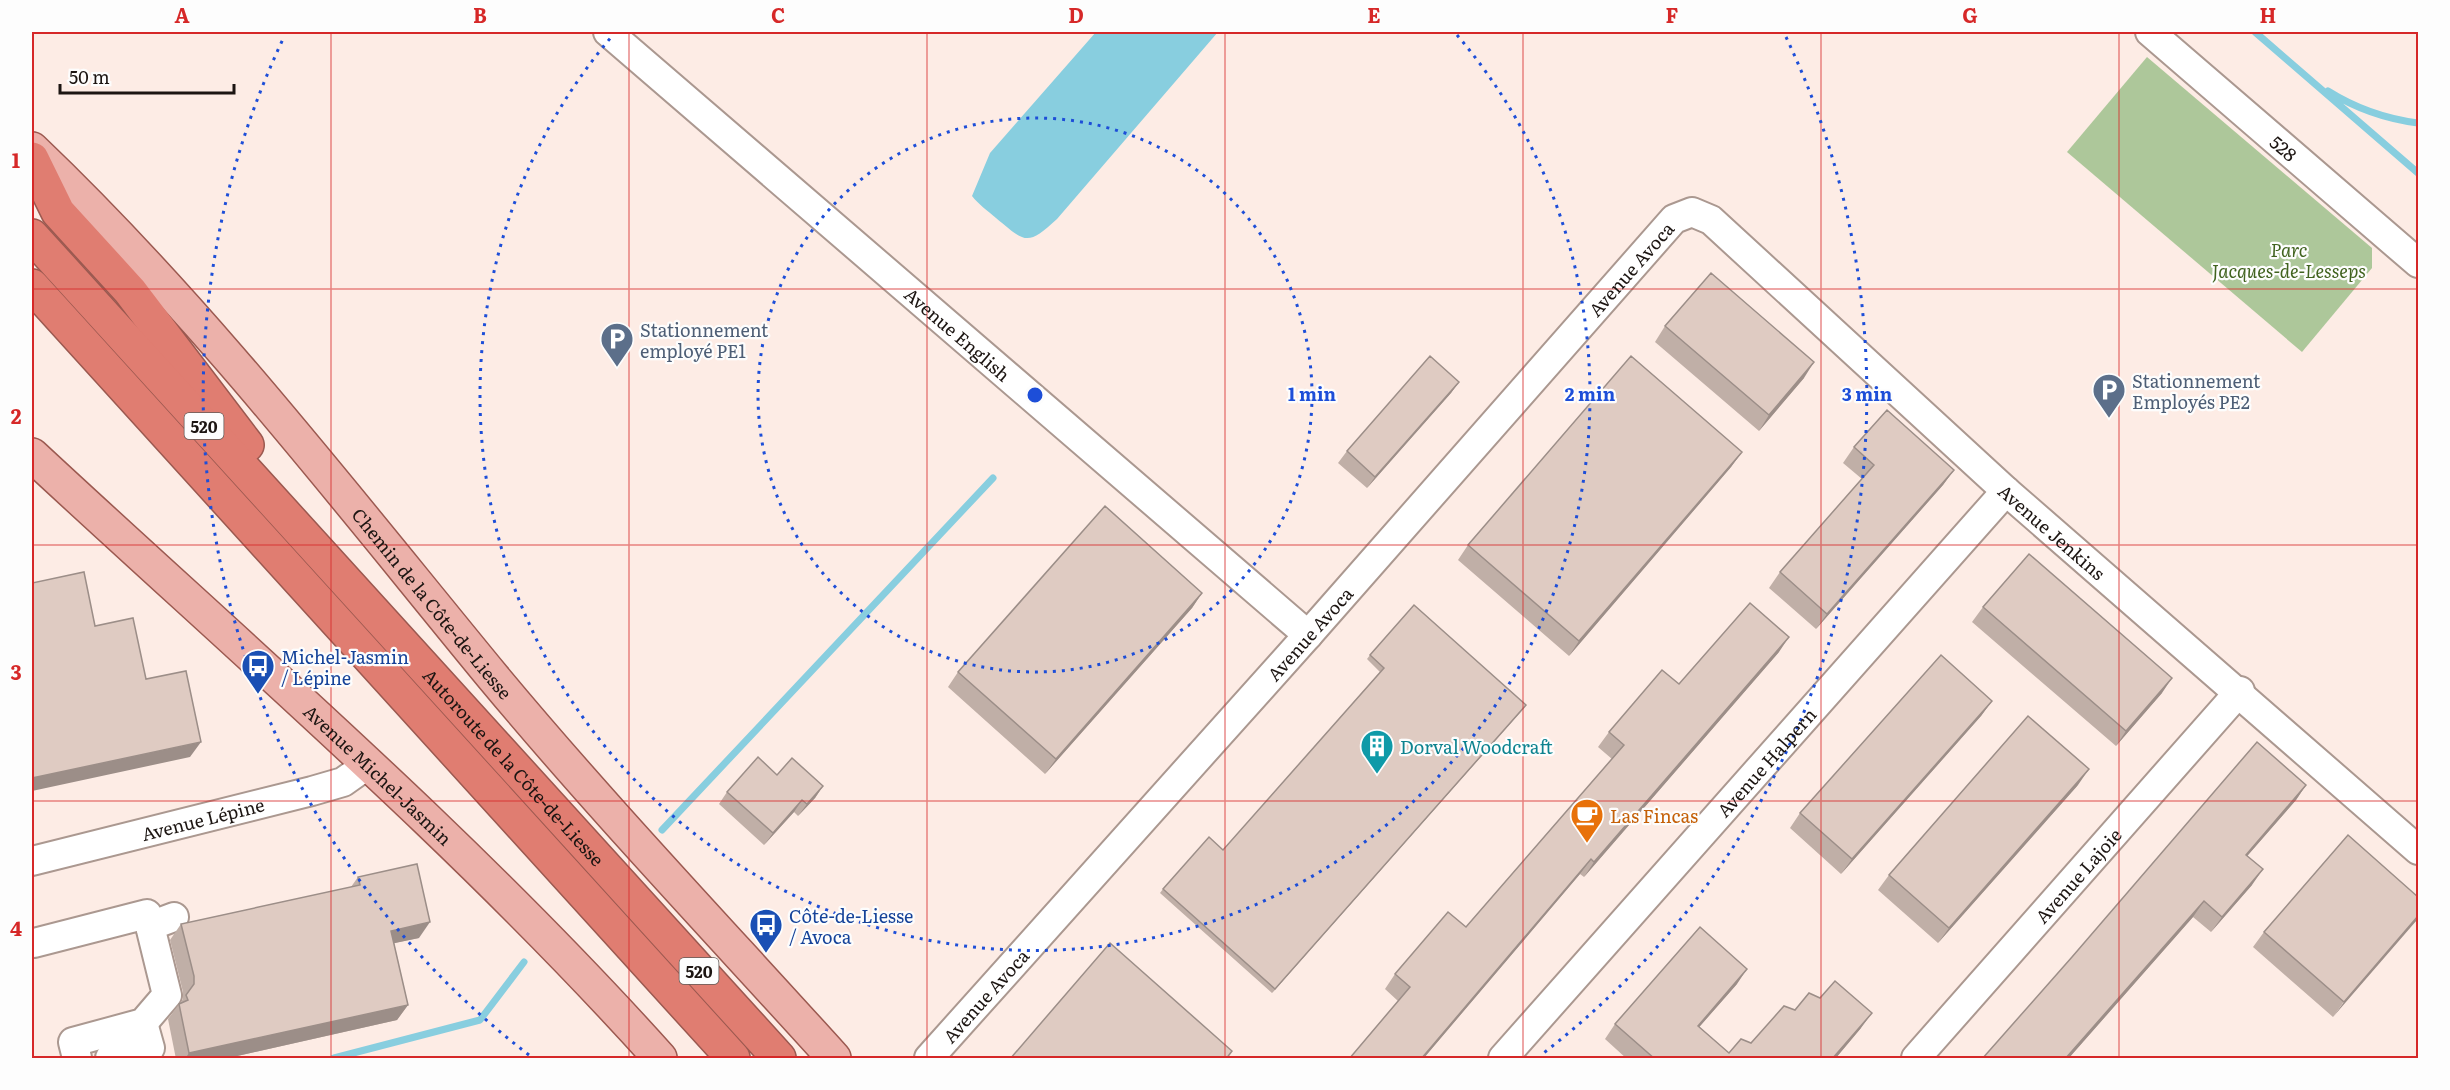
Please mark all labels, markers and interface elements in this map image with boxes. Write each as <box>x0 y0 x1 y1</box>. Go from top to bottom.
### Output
text: A <box>174 0 190 29</box>
text: B <box>473 0 487 29</box>
text: C <box>771 0 785 29</box>
text: D <box>1068 0 1084 29</box>
text: E <box>1367 0 1381 29</box>
text: F <box>1666 0 1679 29</box>
text: G <box>1962 0 1978 29</box>
text: H <box>2260 0 2276 29</box>
scale bar <box>60 57 234 95</box>
text: 50 m <box>69 63 110 90</box>
street label: 528 <box>2265 128 2304 167</box>
text: 1 <box>12 144 20 174</box>
street label: Avenue Avoca <box>1581 215 1680 322</box>
park label: Parc Jacques-de-Lesseps <box>2212 236 2366 284</box>
street label: Avenue English <box>899 280 1017 387</box>
place label: Stationnement employé PE1 <box>640 316 769 364</box>
parking icon: Stationnement employé PE1 <box>599 321 635 368</box>
place label: Stationnement Employés PE2 <box>2132 367 2261 415</box>
parking icon: Stationnement Employés PE2 <box>2091 372 2127 419</box>
text: 1 min <box>1288 380 1337 407</box>
text: 2 min <box>1565 380 1616 407</box>
text: 3 min <box>1842 380 1893 407</box>
centre of rings <box>1025 385 1045 405</box>
text: 2 <box>11 400 22 430</box>
road number: 520 <box>184 413 224 439</box>
street label: Avenue Jenkins <box>1993 477 2112 586</box>
street label: Chemin de la Côte-de-Liesse <box>346 502 519 705</box>
street label: Avenue Avoca <box>1260 580 1359 686</box>
place label: Michel-Jasmin / Lépine <box>281 643 409 691</box>
bus stop icon: Michel-Jasmin / Lépine <box>240 648 276 695</box>
text: 3 <box>10 656 22 686</box>
street label: Autoroute de la Côte-de-Liesse <box>417 662 611 871</box>
street label: Avenue Michel-Jasmin <box>298 697 459 851</box>
street label: Avenue Halpern <box>1710 701 1822 822</box>
building icon: Dorval Woodcraft <box>1359 728 1395 775</box>
place label: Dorval Woodcraft <box>1400 733 1554 760</box>
street label: Avenue Lépine <box>138 790 267 847</box>
cafe icon: Las Fincas <box>1569 797 1605 844</box>
place label: Las Fincas <box>1610 802 1698 829</box>
street label: Avenue Lajoie <box>2028 821 2127 929</box>
place label: Côte-de-Liesse / Avoca <box>789 902 913 950</box>
bus stop icon: Côte-de-Liesse / Avoca <box>748 907 784 954</box>
text: 4 <box>10 912 22 942</box>
street label: Avenue Avoca <box>936 942 1035 1048</box>
road number: 520 <box>680 958 718 984</box>

